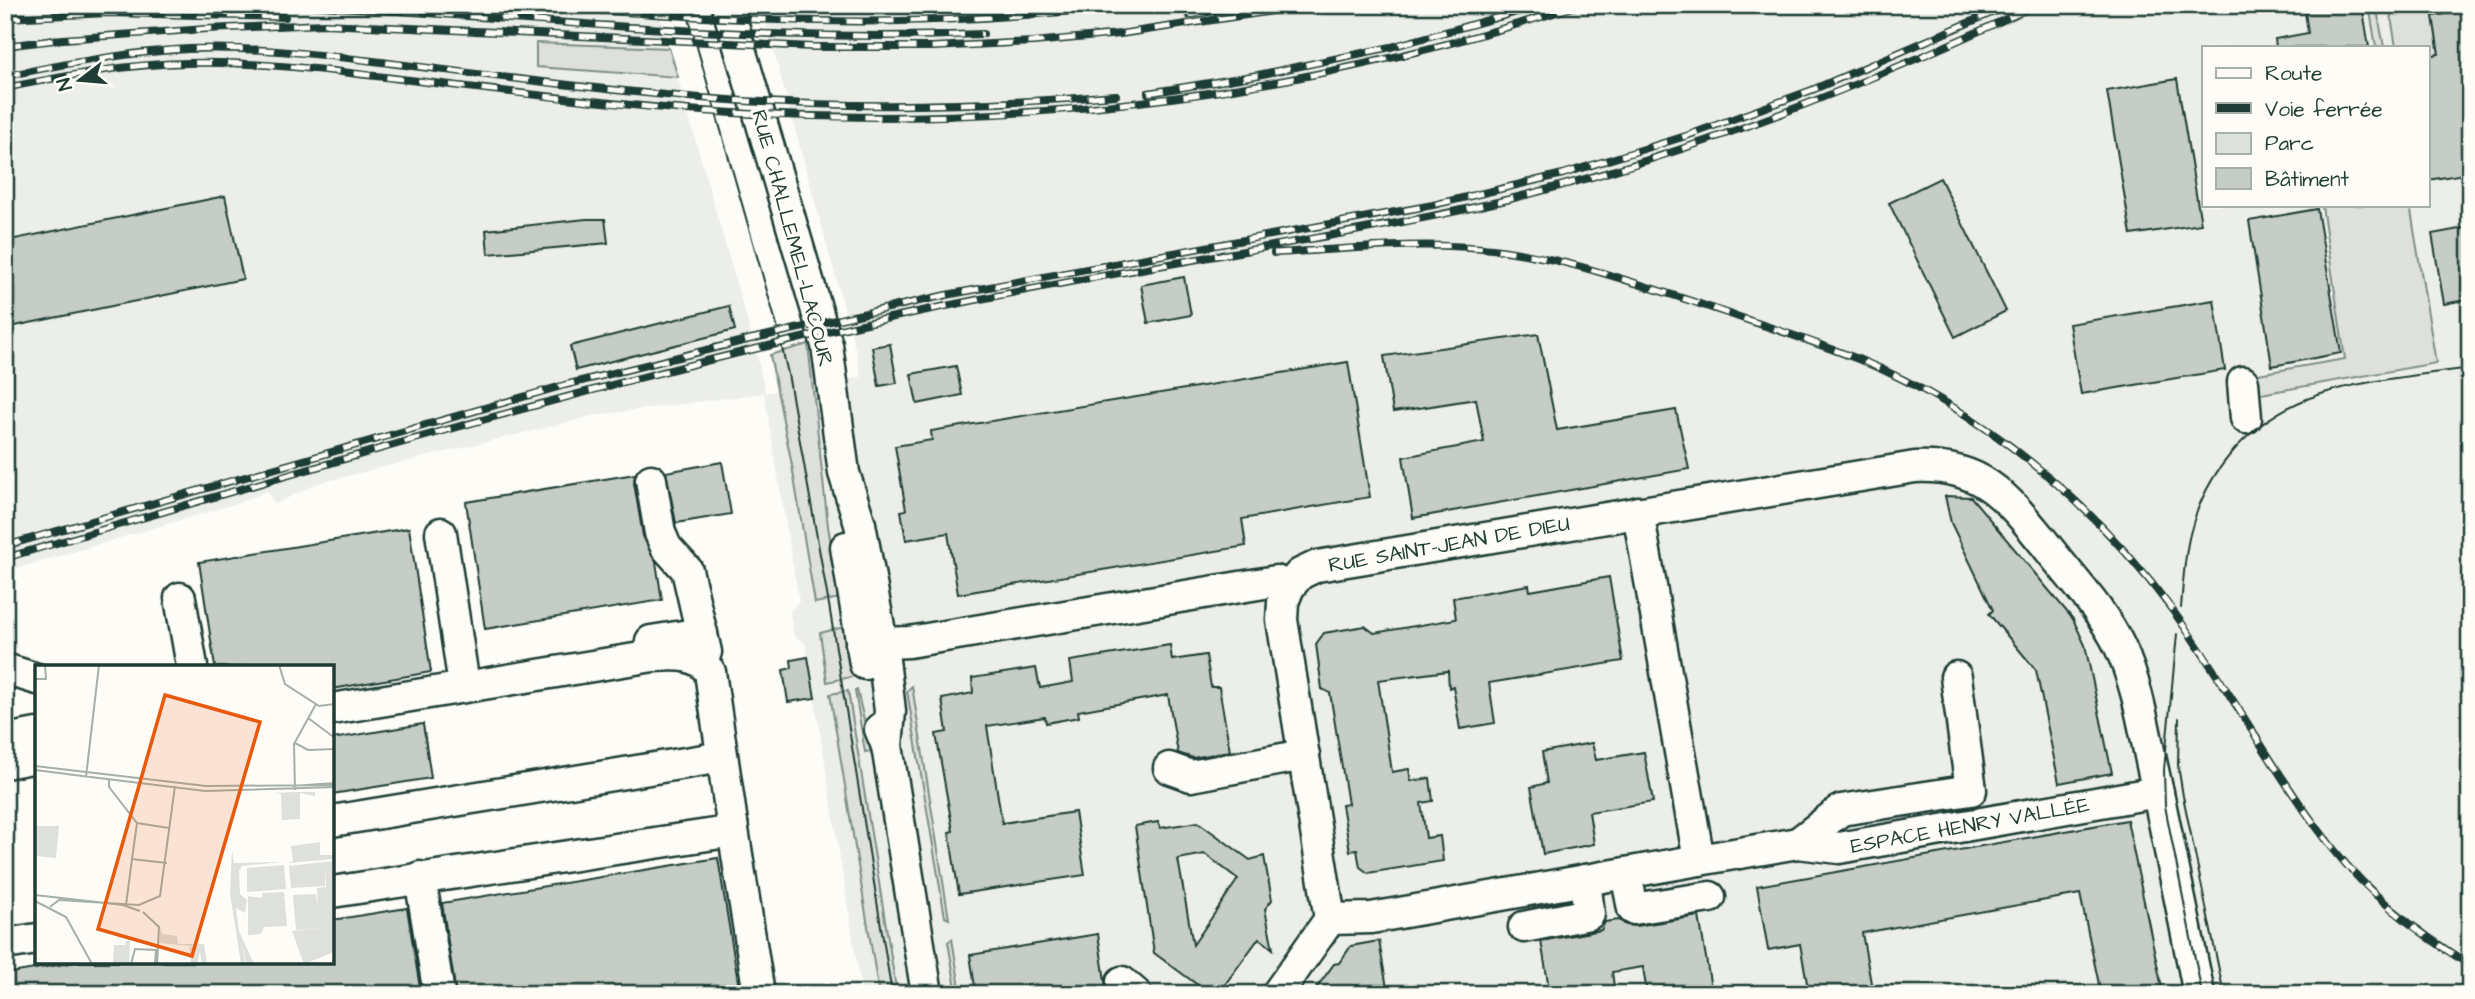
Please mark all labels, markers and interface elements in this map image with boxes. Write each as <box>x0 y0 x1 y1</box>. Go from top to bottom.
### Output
north arrow <box>46 46 116 116</box>
legend <box>2202 46 2430 206</box>
text: Route <box>2265 59 2322 88</box>
text: N <box>50 75 80 94</box>
text: Voie ferrée <box>2265 95 2383 124</box>
street label: RUE CHALLEMEL-LACOUR <box>744 107 841 370</box>
text: Parc <box>2265 129 2314 158</box>
text: Bâtiment <box>2265 165 2349 194</box>
street label: RUE SAINT-JEAN DE DIEU <box>1326 509 1572 580</box>
inset map <box>35 665 334 964</box>
street label: ESPACE HENRY VALLÉE <box>1848 790 2092 861</box>

